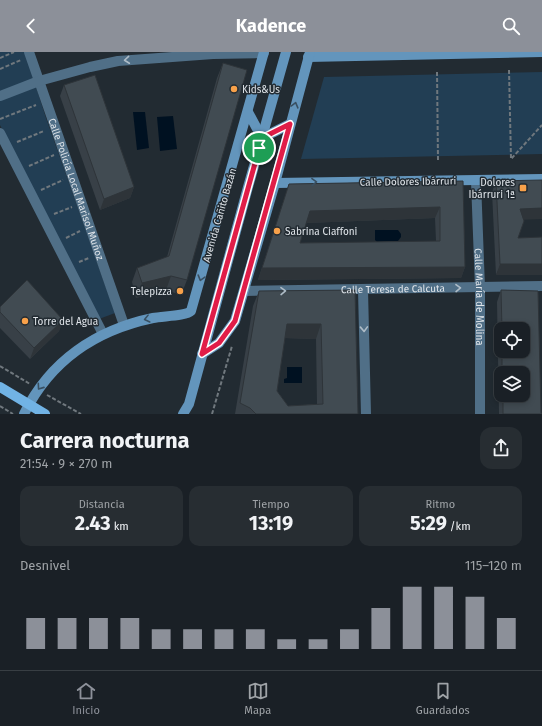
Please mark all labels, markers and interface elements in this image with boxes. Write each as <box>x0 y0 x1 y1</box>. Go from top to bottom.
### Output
icon: back <box>20 15 42 37</box>
text: Kadence <box>236 15 306 37</box>
icon: search <box>500 15 522 37</box>
one-way arrow <box>124 56 130 65</box>
marker: Kids&Us <box>229 84 239 94</box>
place label: Kids&Us <box>242 84 280 96</box>
one-way arrow <box>291 101 299 108</box>
street label: Calle Policía Local Marisol Muñoz <box>45 117 106 262</box>
pin <box>242 131 276 165</box>
icon: arrive <box>248 137 270 159</box>
street label: Avenida Cañito Bazán <box>201 167 239 264</box>
street label: Calle Dolores Ibárruri <box>360 175 457 189</box>
place label: Dolores Ibárruri 1ª <box>469 177 515 201</box>
one-way arrow <box>311 178 317 186</box>
marker: Dolores Ibárruri 1ª <box>518 183 528 193</box>
marker: Sabrina Ciaffoni <box>272 226 282 236</box>
place label: Sabrina Ciaffoni <box>285 226 358 238</box>
street label: Calle María de Molina <box>472 248 486 346</box>
one-way arrow <box>197 275 206 282</box>
street label: Calle Teresa de Calcuta <box>341 283 445 296</box>
one-way arrow <box>455 284 461 292</box>
place label: Telepizza <box>131 286 172 298</box>
marker: Telepizza <box>175 286 185 296</box>
one-way arrow <box>280 287 286 295</box>
one-way arrow <box>144 315 150 323</box>
marker: Torre del Agua <box>20 316 30 326</box>
place label: Torre del Agua <box>33 316 98 328</box>
map controls <box>494 322 530 402</box>
button: locate <box>494 322 530 358</box>
one-way arrow <box>360 326 368 332</box>
button: layers <box>494 366 530 402</box>
one-way arrow <box>37 383 45 390</box>
text: Carrera nocturna <box>20 427 190 454</box>
button: share <box>480 427 522 469</box>
text: 21:54 · 9 × 270 m <box>20 456 112 471</box>
text: Distancia <box>79 498 125 511</box>
text: Tiempo <box>252 498 290 511</box>
text: Ritmo <box>426 498 455 511</box>
text: 2.43 <box>75 511 111 535</box>
text: 13:19 <box>249 511 293 535</box>
text: 5:29 <box>410 511 447 535</box>
text: km <box>111 520 129 533</box>
text: /km <box>447 520 471 533</box>
text: Desnivel <box>20 558 70 573</box>
text: 115–120 m <box>465 558 522 573</box>
tab: Inicio <box>72 680 100 717</box>
tab: Mapa <box>244 680 271 717</box>
tab: Guardados <box>416 680 470 717</box>

